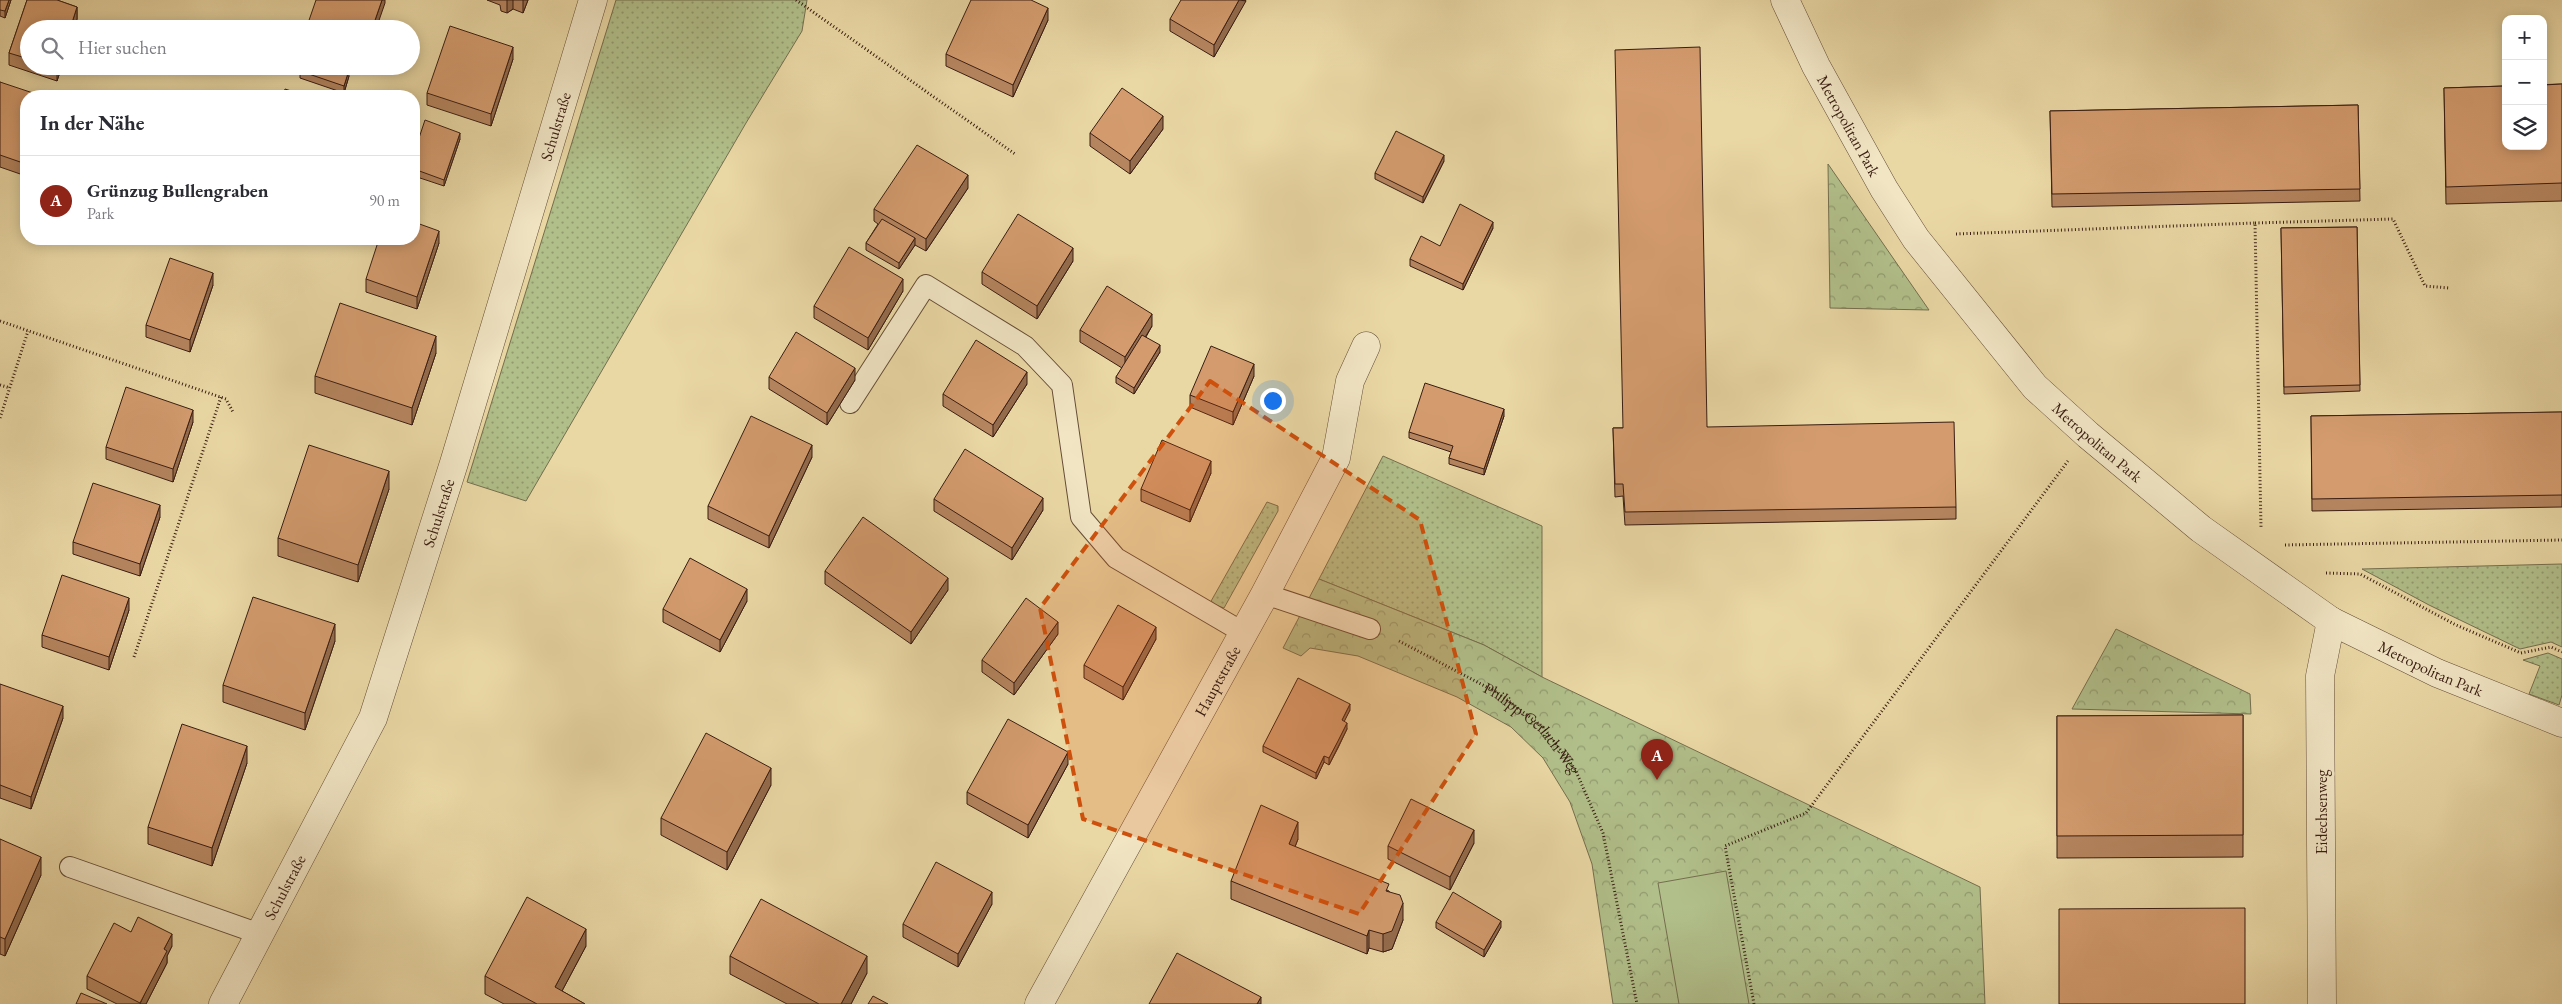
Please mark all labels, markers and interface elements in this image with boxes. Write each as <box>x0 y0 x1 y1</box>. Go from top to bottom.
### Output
map controls <box>2502 15 2547 150</box>
button: + <box>2502 15 2547 60</box>
search box <box>20 20 420 75</box>
icon: search <box>38 34 66 62</box>
text: Hier suchen <box>78 35 167 60</box>
button: − <box>2502 60 2547 105</box>
street label: Metropolitan Park <box>1812 71 1885 181</box>
street label: Schulstraße <box>535 90 576 163</box>
button: layers <box>2502 105 2547 150</box>
text: In der Nähe <box>40 109 145 136</box>
text: Grünzug Bullengraben <box>87 178 269 203</box>
text: A <box>50 190 62 211</box>
text: 90 m <box>369 190 400 211</box>
text: Park <box>87 203 114 224</box>
your location <box>1260 388 1286 414</box>
street label: Metropolitan Park <box>2048 398 2147 487</box>
street label: Schulstraße <box>418 476 459 550</box>
street label: Metropolitan Park <box>2375 636 2487 702</box>
street label: Hauptstraße <box>1190 642 1245 720</box>
street label: Philipp-Gerlach-Weg <box>1480 677 1586 778</box>
pin: A <box>1641 739 1673 780</box>
street label: Eidechsenweg <box>2311 768 2332 855</box>
street label: Schulstraße <box>259 851 310 924</box>

